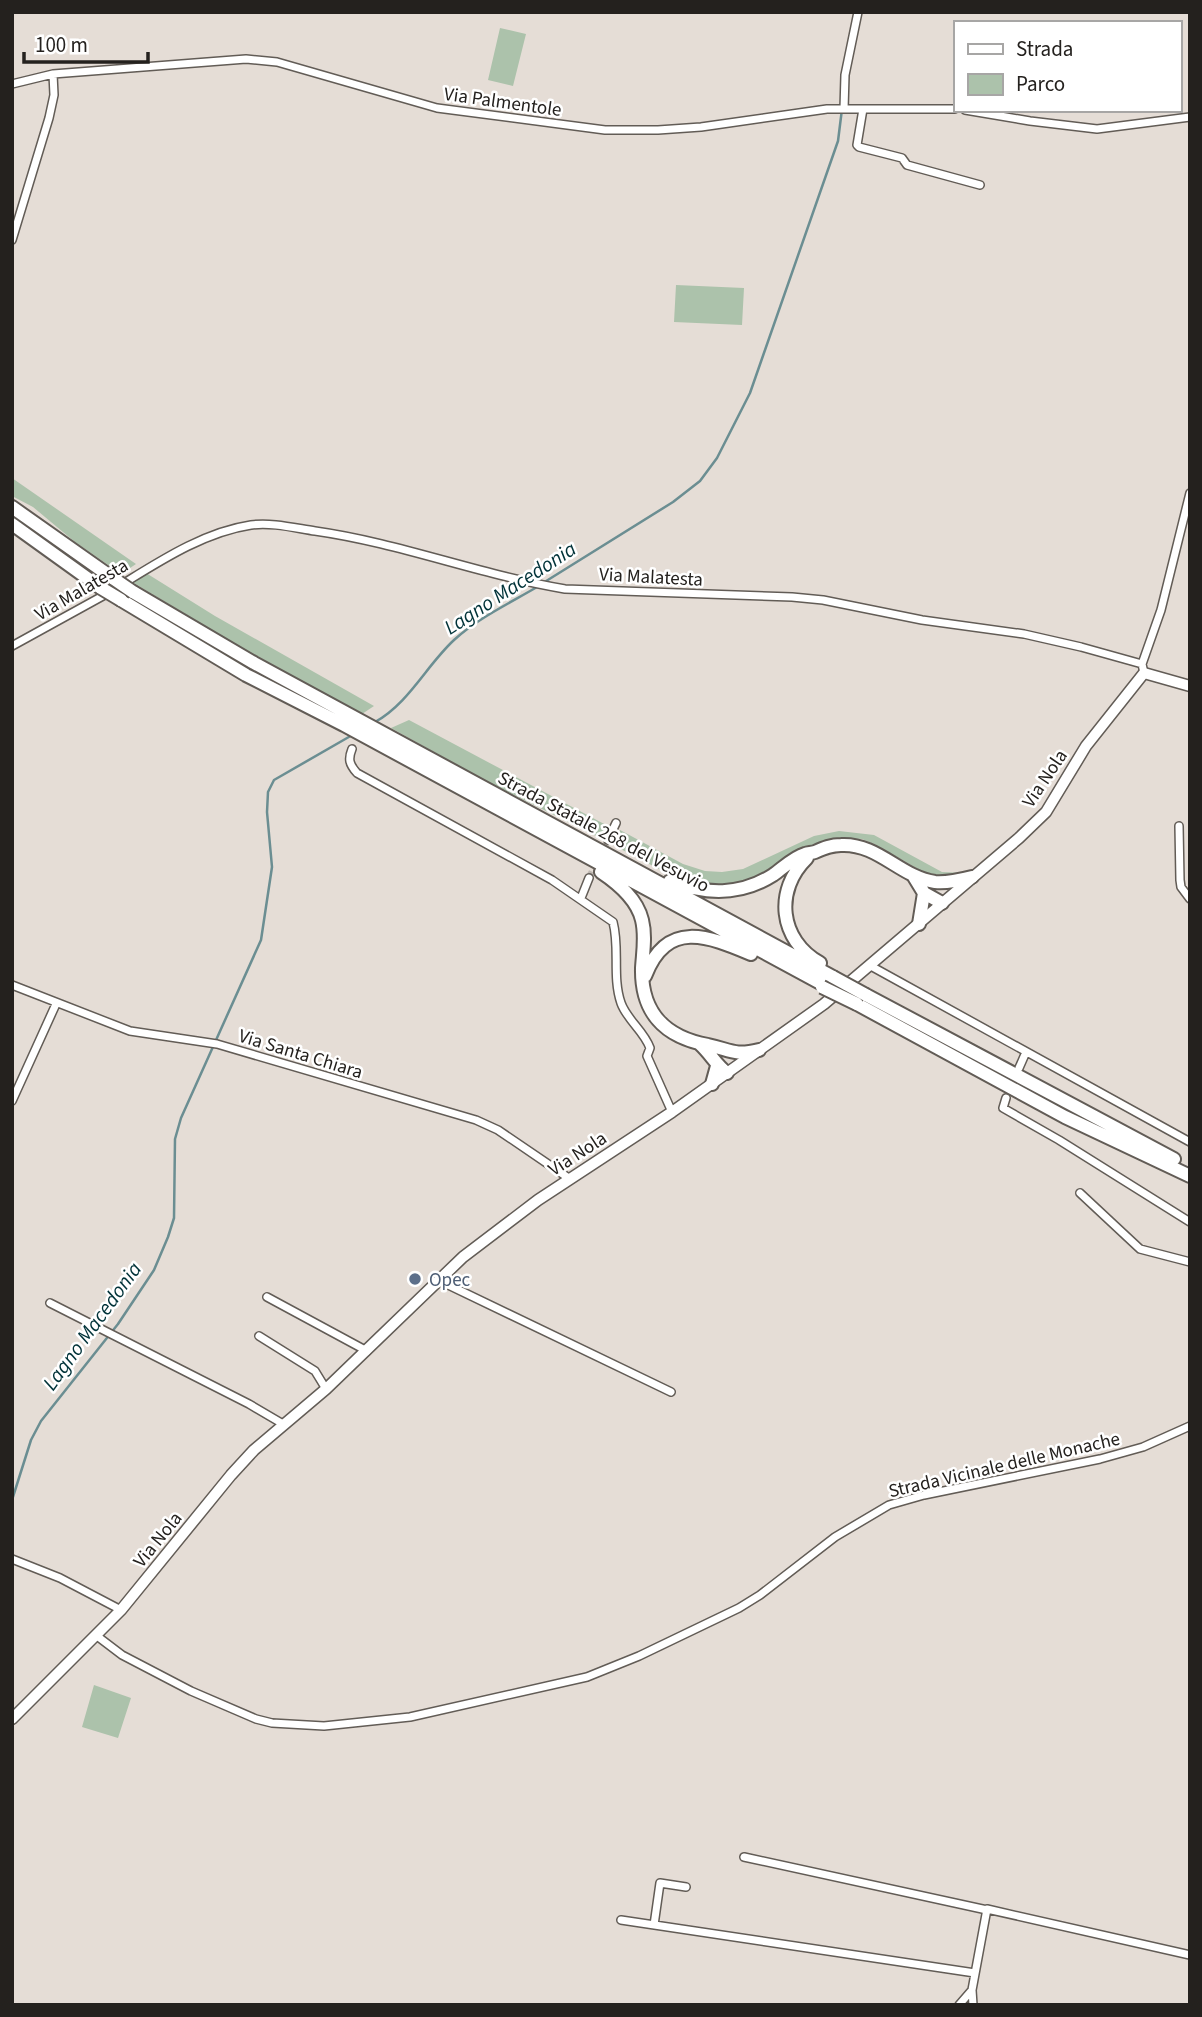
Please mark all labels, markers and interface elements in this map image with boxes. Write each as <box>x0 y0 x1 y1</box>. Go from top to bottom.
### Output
scale bar <box>24 21 149 65</box>
legend <box>954 21 1181 112</box>
text: 100 m <box>35 30 88 60</box>
text: Strada <box>1016 34 1073 64</box>
text: Parco <box>1016 69 1065 99</box>
street label: Via Palmentole <box>442 81 563 124</box>
water label: Lagno Macedonia <box>438 534 582 642</box>
street label: Via Malatesta <box>30 553 134 628</box>
street label: Via Malatesta <box>598 561 704 594</box>
street label: Via Nola <box>1016 744 1075 813</box>
street label: Strada Statale 268 del Vesuvio <box>493 765 714 900</box>
street label: Via Santa Chiara <box>235 1023 366 1086</box>
street label: Via Nola <box>543 1125 612 1183</box>
water label: Lagno Macedonia <box>35 1256 149 1396</box>
place label: Opec <box>429 1267 471 1294</box>
marker: Opec <box>407 1271 423 1287</box>
street label: Strada Vicinale delle Monache <box>886 1426 1123 1505</box>
street label: Via Nola <box>127 1506 189 1574</box>

